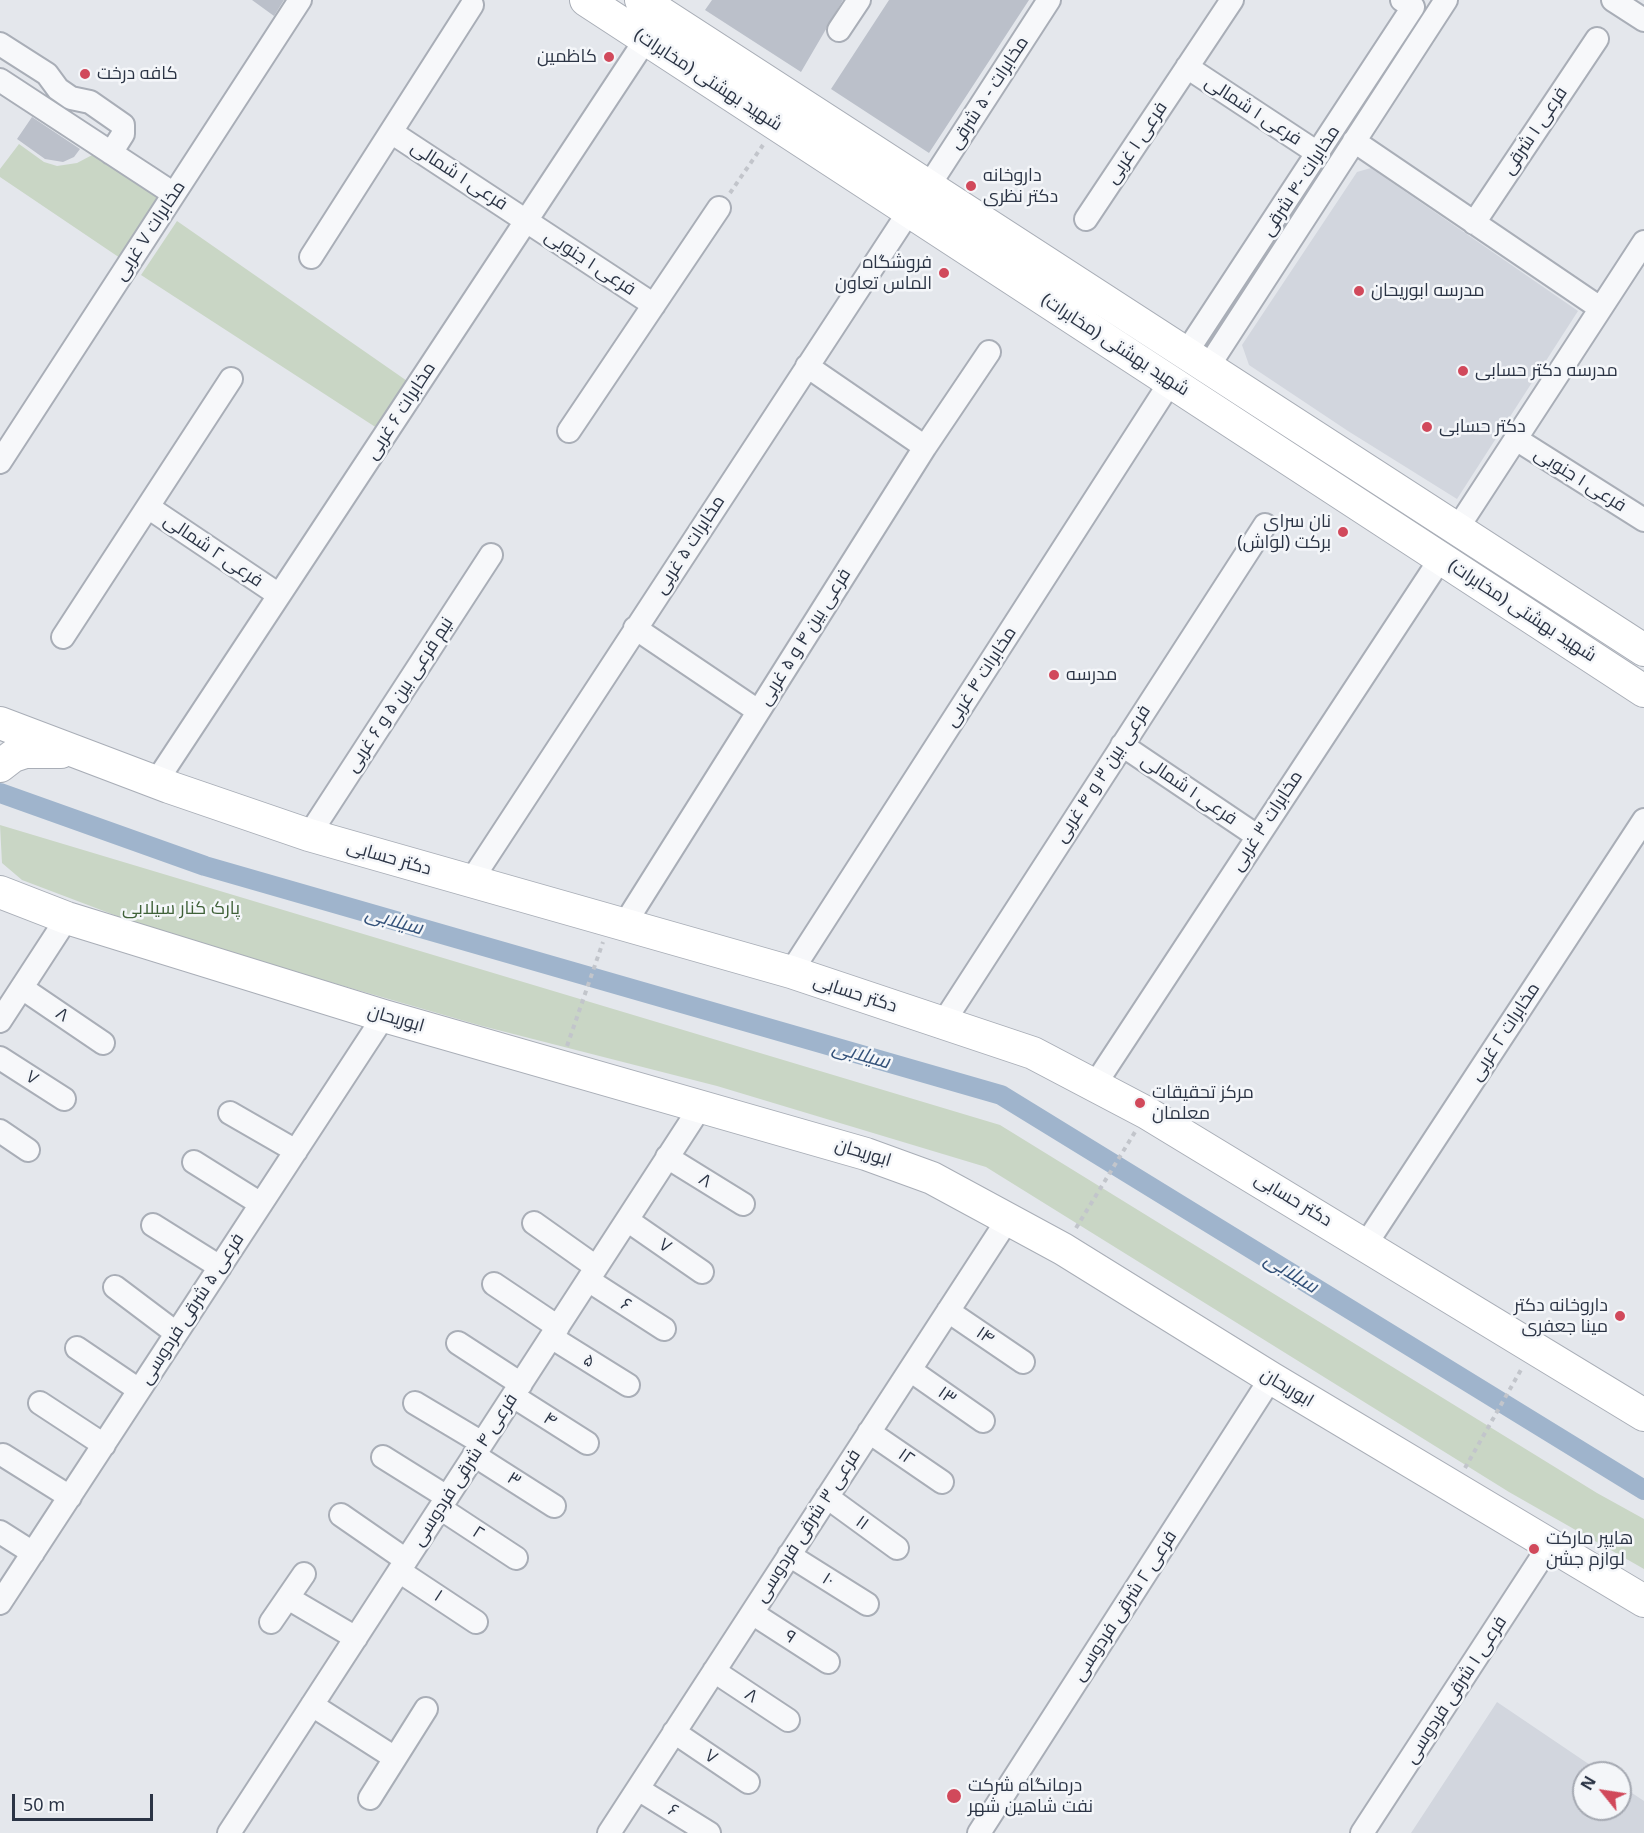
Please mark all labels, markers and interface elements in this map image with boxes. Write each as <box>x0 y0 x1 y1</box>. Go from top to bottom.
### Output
street label: شهید بهشتی (مخابرات) <box>630 24 786 136</box>
street label: مخابرات - ۵ شرقی <box>945 33 1033 153</box>
place label: کاظمین <box>537 46 597 68</box>
marker: کاظمین <box>602 50 616 64</box>
place label: کافه درخت <box>97 63 178 85</box>
marker: کافه درخت <box>78 67 92 81</box>
street label: فرعی ۱ شمالی <box>1201 72 1305 150</box>
street label: فرعی ۱ شرقی <box>1498 83 1572 179</box>
street label: فرعی ۱ غربی <box>1102 98 1172 188</box>
street label: مخابرات -۴ شرقی <box>1257 122 1345 240</box>
street label: فرعی ۱ شمالی <box>407 137 511 215</box>
place label: داروخانه دکتر نظری <box>983 165 1058 207</box>
street label: مخابرات ۷ غربی <box>110 177 190 285</box>
marker: داروخانه دکتر نظری <box>964 179 978 193</box>
street label: فرعی ۱ جنوبی <box>540 226 640 300</box>
place label: فروشگاه الماس تعاون <box>835 252 932 294</box>
marker: فروشگاه الماس تعاون <box>937 266 951 280</box>
place label: مدرسه ابوریحان <box>1371 280 1485 302</box>
marker: مدرسه ابوریحان <box>1352 284 1366 298</box>
street label: شهید بهشتی (مخابرات) <box>1037 289 1193 401</box>
street label: مخابرات ۶ غربی <box>362 358 440 464</box>
place label: مدرسه دکتر حسابی <box>1475 360 1618 382</box>
marker: مدرسه دکتر حسابی <box>1456 364 1470 378</box>
place label: دکتر حسابی <box>1439 416 1526 438</box>
marker: دکتر حسابی <box>1420 420 1434 434</box>
street label: فرعی ۱ جنوبی <box>1530 443 1630 517</box>
street label: مخابرات ۵ غربی <box>650 492 730 598</box>
street label: فرعی ۲ شمالی <box>159 510 267 592</box>
place label: نان سرای برکت (لواش) <box>1237 511 1331 554</box>
marker: نان سرای برکت (لواش) <box>1336 525 1350 539</box>
street label: شهید بهشتی (مخابرات) <box>1444 555 1600 667</box>
street label: فرعی بین ۴ و ۵ غربی <box>754 565 856 709</box>
street label: نیم فرعی بین ۵ و ۶ غربی <box>342 613 458 777</box>
street label: مخابرات ۴ غربی <box>941 623 1021 731</box>
place label: مدرسه <box>1066 664 1117 686</box>
marker: مدرسه <box>1047 668 1061 682</box>
street label: فرعی بین ۳ و ۴ غربی <box>1050 701 1156 847</box>
street label: فرعی ۱ شمالی <box>1137 750 1241 830</box>
street label: مخابرات ۳ غربی <box>1227 767 1307 875</box>
street label: دکتر حسابی <box>344 836 434 880</box>
park label: پارک کنار سیلابی <box>122 898 240 920</box>
water label: سیلابی <box>362 901 426 941</box>
street label: دکتر حسابی <box>810 970 900 1018</box>
street label: مخابرات ۲ غربی <box>1465 979 1545 1085</box>
street label: ابوریحان <box>365 1001 427 1037</box>
street label: ۸ <box>51 1003 73 1027</box>
water label: سیلابی <box>829 1035 893 1075</box>
street label: ۷ <box>21 1066 43 1090</box>
place label: مرکز تحقیقات معلمان <box>1152 1082 1254 1124</box>
marker: مرکز تحقیقات معلمان <box>1133 1096 1147 1110</box>
street label: ابوریحان <box>832 1134 894 1172</box>
street label: دکتر حسابی <box>1250 1168 1336 1232</box>
street label: ۸ <box>695 1169 715 1193</box>
street label: فرعی ۵ شرقی فردوسی <box>135 1229 249 1389</box>
street label: ۷ <box>654 1234 676 1258</box>
water label: سیلابی <box>1260 1247 1322 1299</box>
street label: ۶ <box>617 1294 635 1316</box>
place label: داروخانه دکتر مینا جعفری <box>1514 1295 1608 1338</box>
marker: داروخانه دکتر مینا جعفری <box>1613 1309 1627 1323</box>
street label: ۱۴ <box>972 1322 998 1350</box>
street label: ۵ <box>579 1349 599 1373</box>
street label: ابوریحان <box>1257 1364 1317 1412</box>
street label: ۱۳ <box>934 1382 960 1410</box>
street label: فرعی ۴ شرقی فردوسی <box>408 1390 522 1550</box>
street label: ۴ <box>539 1408 561 1432</box>
street label: ۱۲ <box>894 1444 918 1470</box>
street label: فرعی ۳ شرقی فردوسی <box>750 1445 866 1607</box>
street label: ۳ <box>503 1468 525 1492</box>
street label: ۱۱ <box>851 1511 873 1535</box>
street label: ۲ <box>468 1521 488 1545</box>
street label: فرعی ۲ شرقی فردوسی <box>1068 1527 1182 1685</box>
place label: هایپر مارکت لوازم جشن <box>1546 1528 1633 1570</box>
marker: هایپر مارکت لوازم جشن <box>1527 1542 1541 1556</box>
street label: ۱۰ <box>818 1568 838 1592</box>
street label: ۱ <box>430 1585 446 1607</box>
street label: فرعی ۱ شرقی فردوسی <box>1400 1612 1512 1768</box>
street label: ۹ <box>780 1625 800 1649</box>
street label: ۸ <box>740 1684 762 1708</box>
street label: ۷ <box>700 1745 722 1769</box>
north arrow <box>1572 1761 1632 1821</box>
text: N <box>1575 1772 1601 1794</box>
place label: درمانگاه شرکت نفت شاهین شهر <box>968 1775 1093 1818</box>
scale bar <box>15 1782 156 1820</box>
marker: درمانگاه شرکت نفت شاهین شهر <box>945 1787 963 1805</box>
text: 50 m <box>23 1792 65 1816</box>
street label: ۶ <box>664 1800 682 1822</box>

